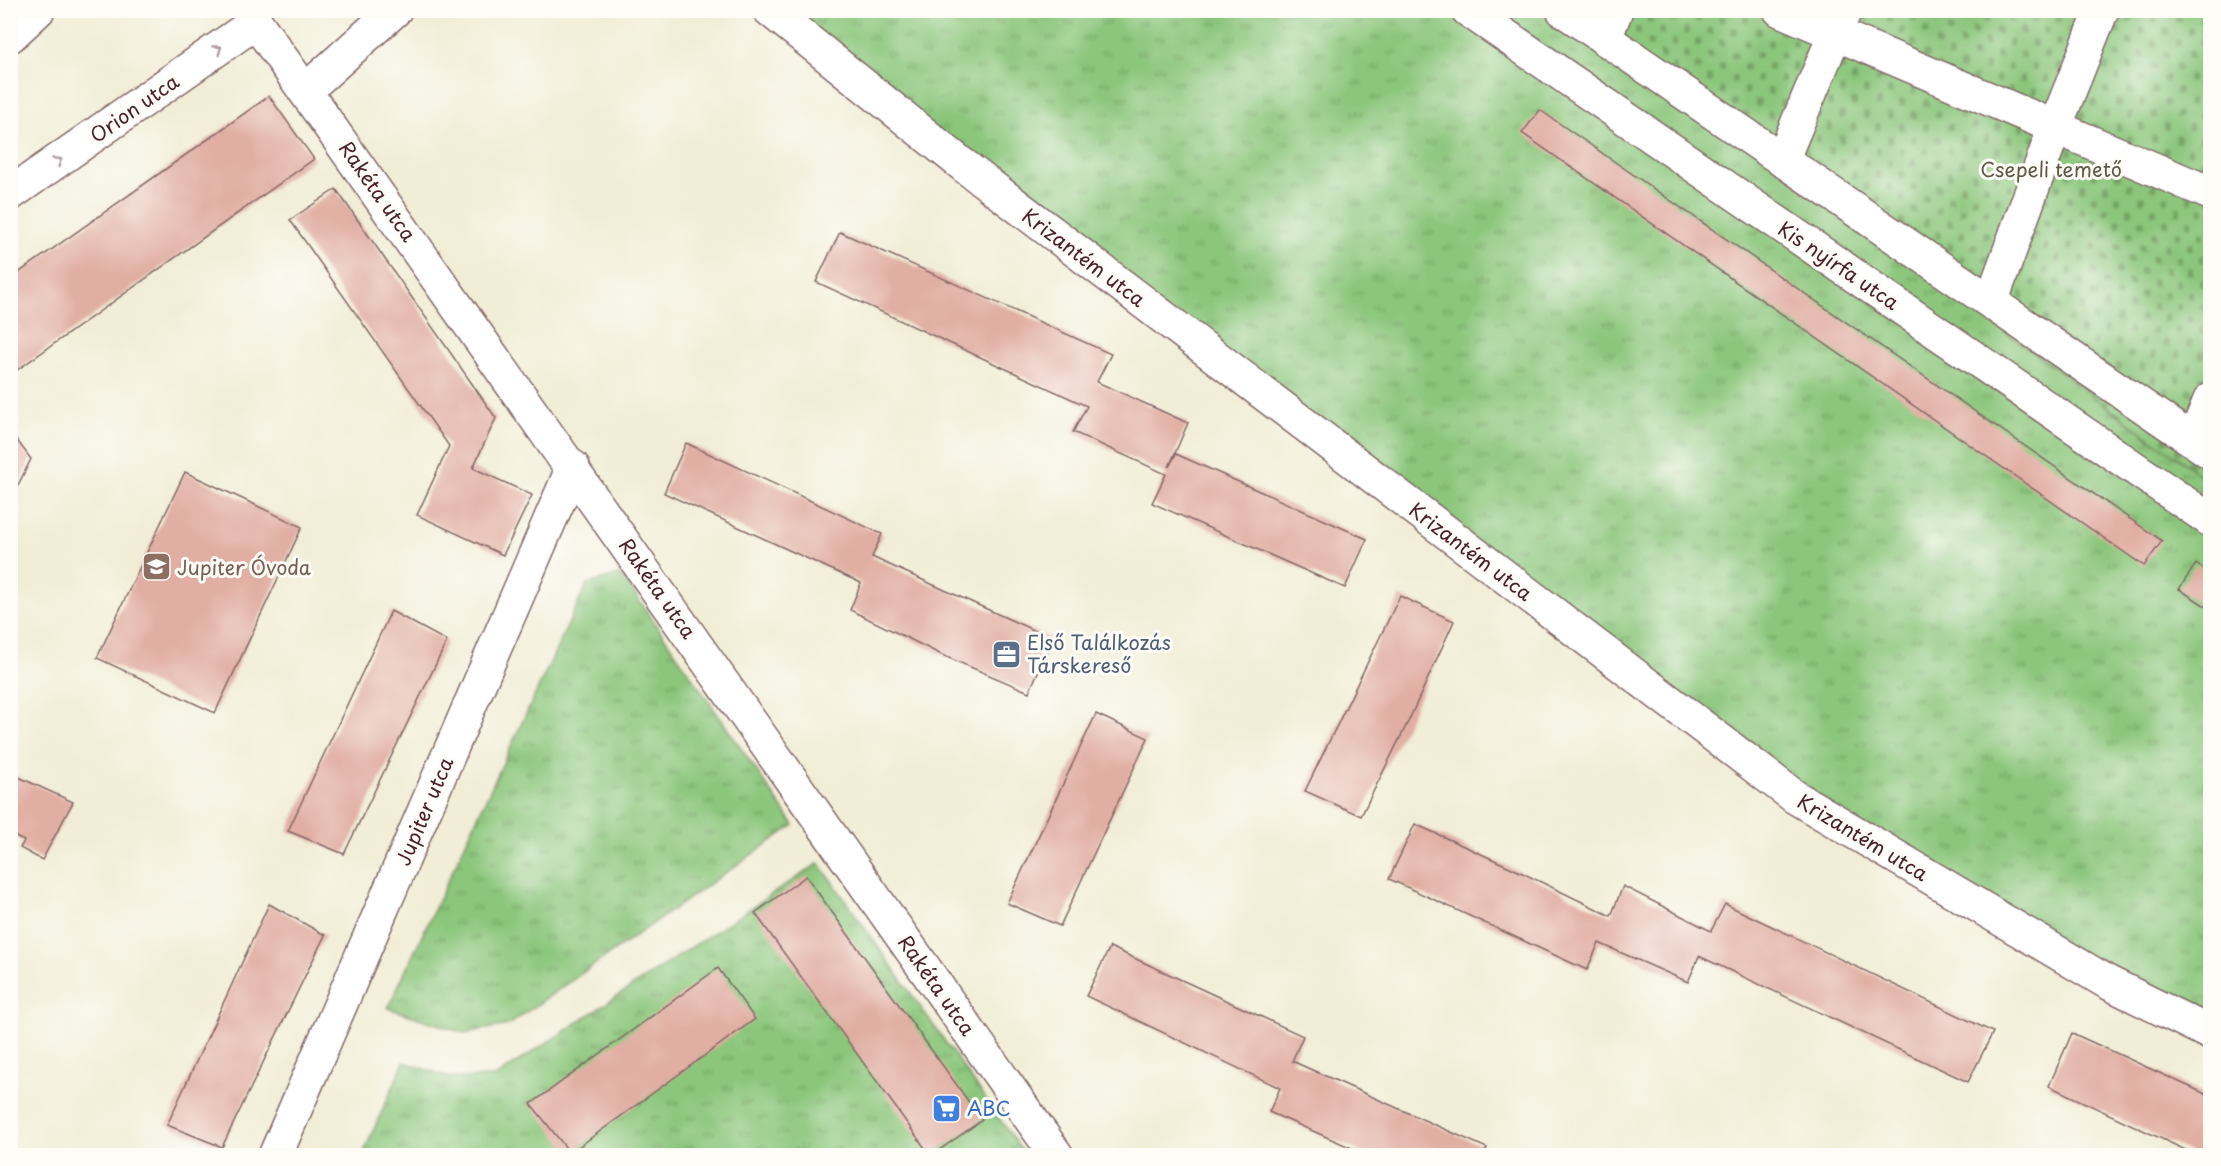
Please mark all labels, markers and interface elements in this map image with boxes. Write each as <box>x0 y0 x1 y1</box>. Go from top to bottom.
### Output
one-way arrow <box>212 45 223 56</box>
street label: Orion utca <box>83 66 185 150</box>
street label: Rakéta utca <box>332 134 424 248</box>
park label: Csepeli temető <box>1980 154 2122 184</box>
one-way arrow <box>52 157 63 168</box>
street label: Krizantém utca <box>1016 201 1153 314</box>
street label: Kis nyírfa utca <box>1772 213 1906 317</box>
street label: Krizantém utca <box>1403 495 1540 608</box>
street label: Rakéta utca <box>612 531 704 645</box>
school or university icon: Jupiter Óvoda <box>140 551 172 583</box>
place label: Jupiter Óvoda <box>177 552 312 582</box>
place label: Első Találkozás Társkereső <box>1027 627 1171 680</box>
office icon: Első Találkozás Társkereső <box>990 638 1022 670</box>
street label: Jupiter utca <box>388 752 461 870</box>
street label: Krizantém utca <box>1792 786 1935 888</box>
street label: Rakéta utca <box>891 928 983 1042</box>
supermarket icon: ABC <box>930 1092 962 1124</box>
place label: ABC <box>967 1093 1011 1123</box>

